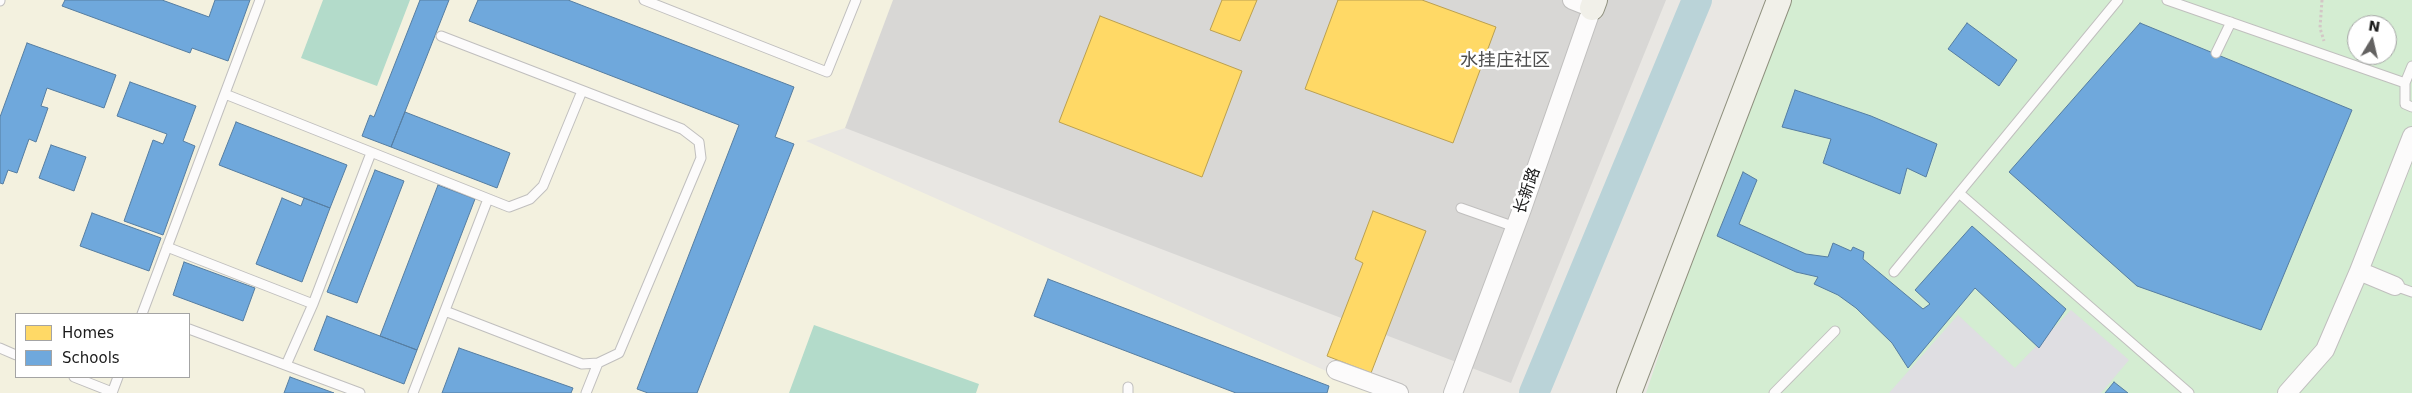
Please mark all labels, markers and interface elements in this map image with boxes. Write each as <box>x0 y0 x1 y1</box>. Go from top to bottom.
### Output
north arrow <box>2347 15 2397 65</box>
text: N <box>2367 17 2381 35</box>
district label: 水挂庄社区 <box>1460 50 1550 72</box>
street label: 长新路 <box>1511 165 1545 217</box>
legend <box>15 313 190 378</box>
text: Homes <box>62 324 114 342</box>
text: Schools <box>62 349 120 367</box>

